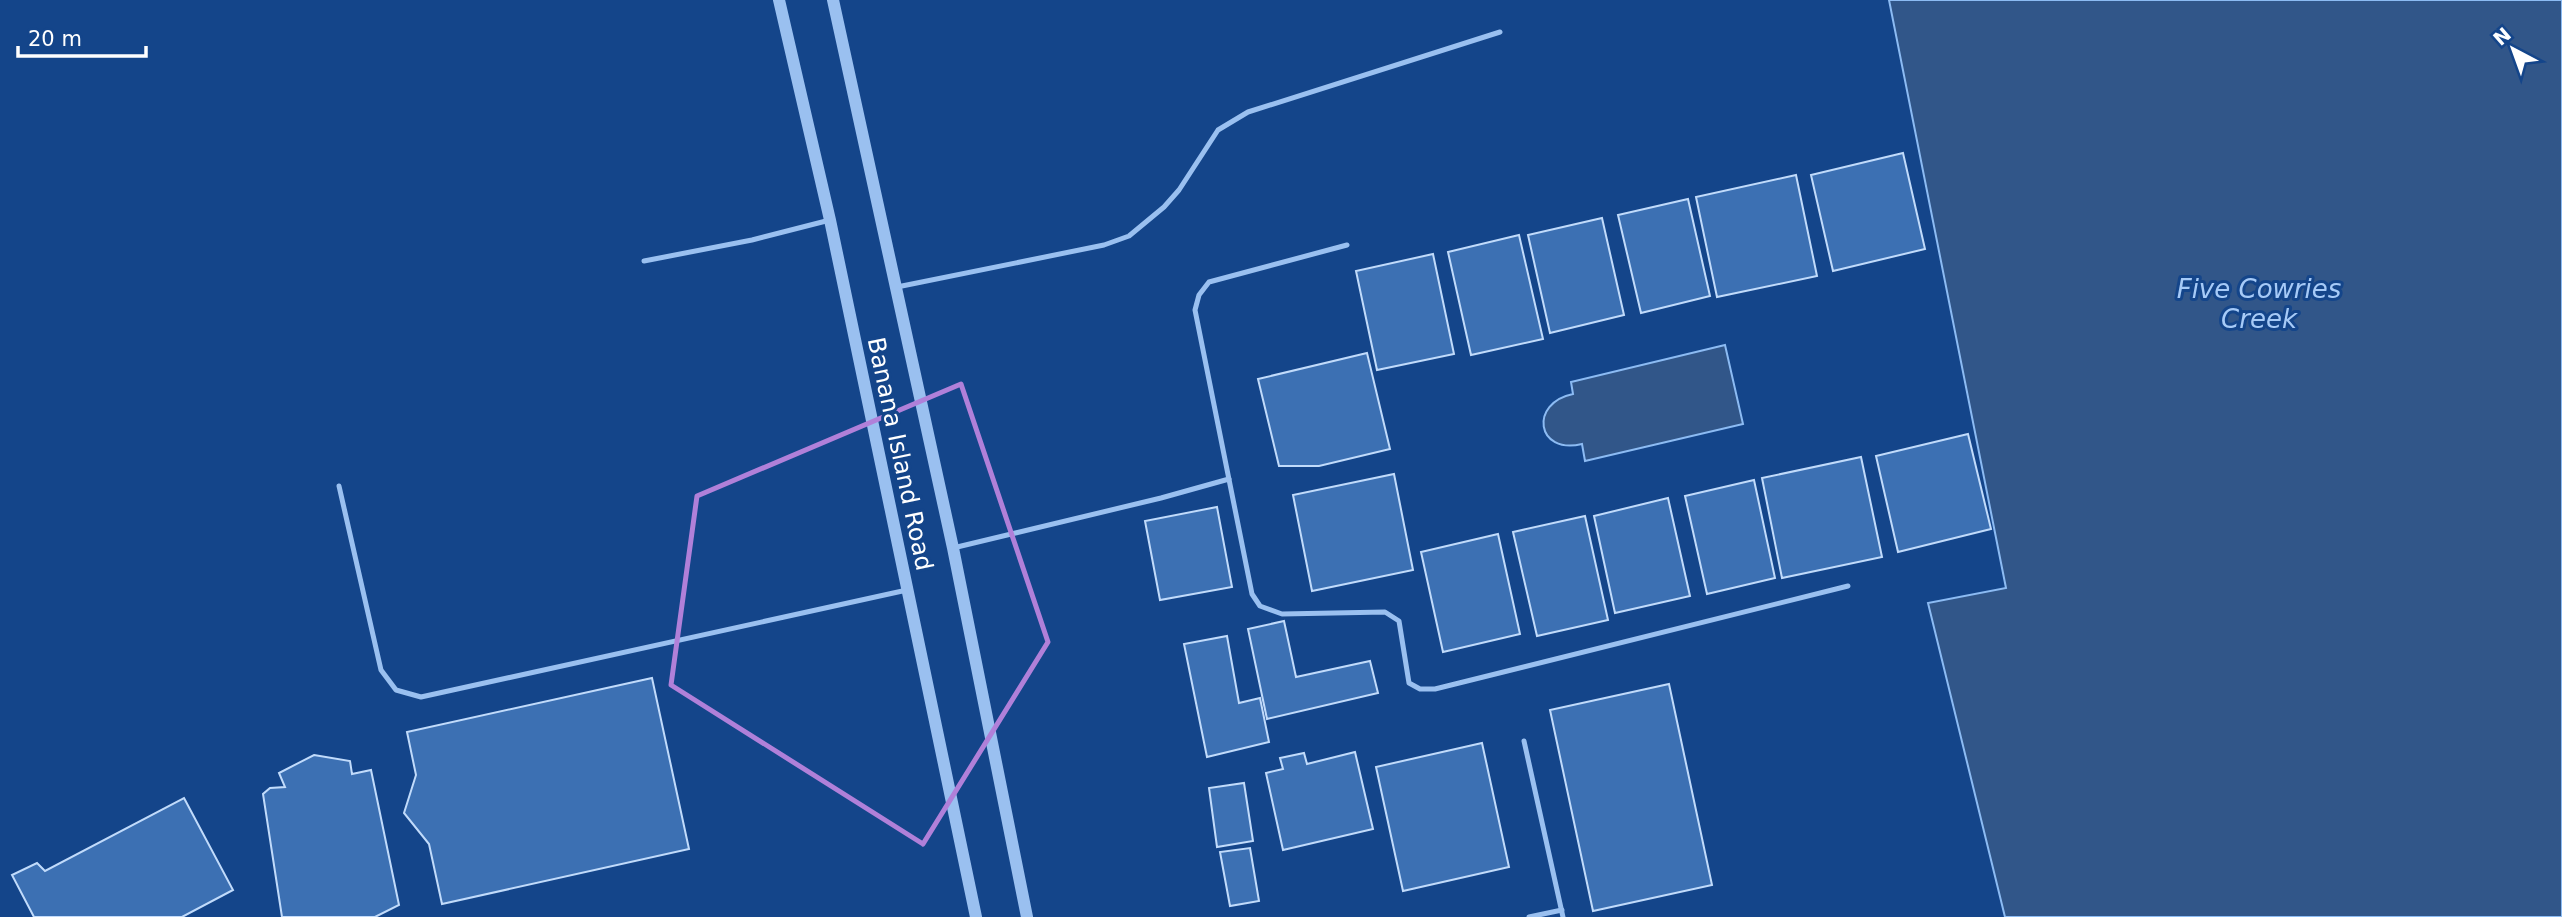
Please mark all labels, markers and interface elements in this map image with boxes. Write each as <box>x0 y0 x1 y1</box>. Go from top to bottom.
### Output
scale bar <box>18 14 145 58</box>
north arrow <box>2478 14 2548 84</box>
text: N <box>2489 23 2515 50</box>
text: 20 m <box>28 27 82 51</box>
water label: Five Cowries Creek <box>2177 274 2341 334</box>
street label: Banana Island Road <box>862 335 938 573</box>

